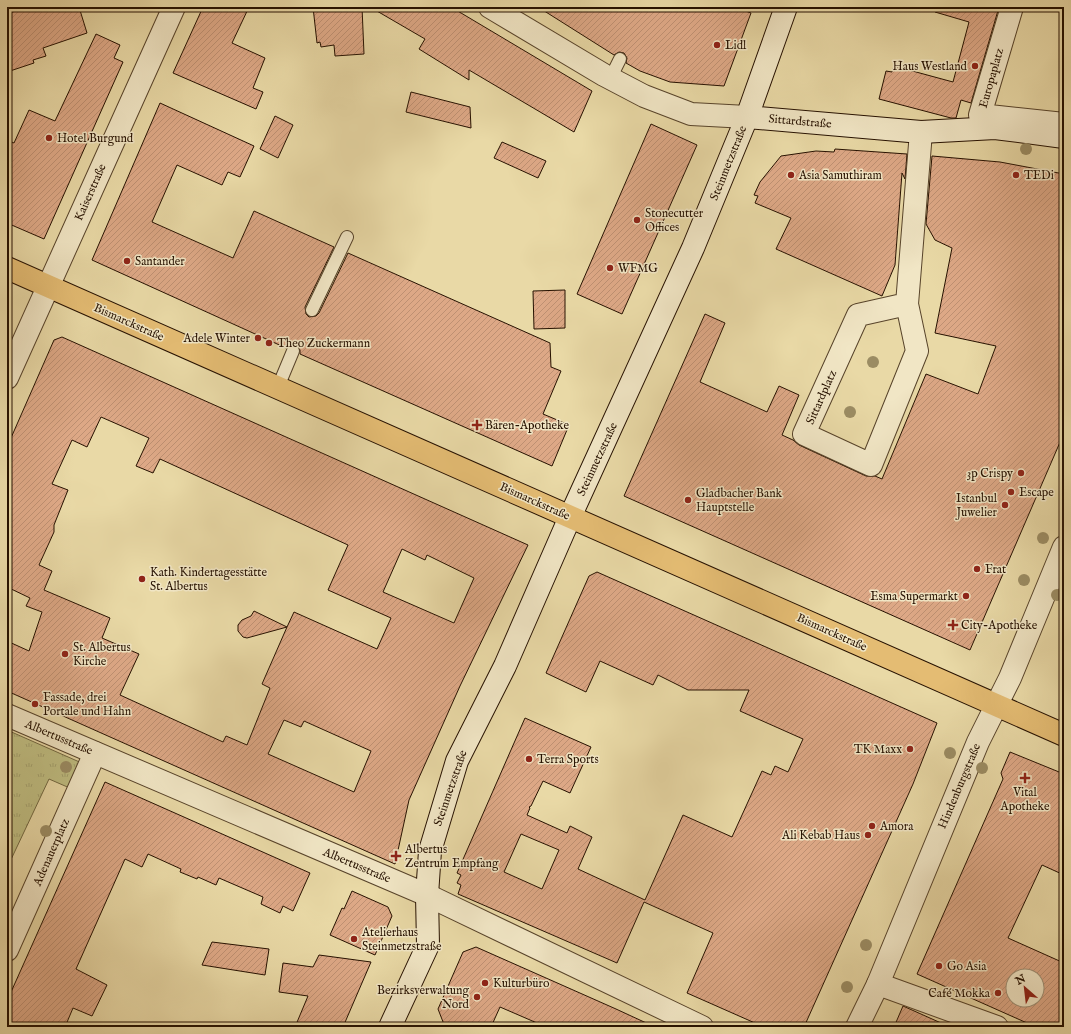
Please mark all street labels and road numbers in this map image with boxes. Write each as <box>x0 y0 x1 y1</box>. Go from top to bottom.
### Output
street label: Europaplatz <box>976 46 1008 110</box>
street label: Sittardstraße <box>768 111 833 132</box>
street label: Steinmetzstraße <box>707 123 750 203</box>
street label: Kaiserstraße <box>71 161 110 223</box>
street label: Bismarckstraße <box>91 300 167 345</box>
street label: Sittardplatz <box>803 367 841 427</box>
street label: Steinmetzstraße <box>574 420 621 498</box>
street label: Bismarckstraße <box>497 479 573 524</box>
street label: Bismarckstraße <box>794 610 870 655</box>
street label: Albertusstraße <box>22 716 95 759</box>
street label: Hindenburgstraße <box>935 741 984 831</box>
street label: Steinmetzstraße <box>430 748 471 828</box>
street label: Adenauerplatz <box>29 816 74 890</box>
street label: Albertusstraße <box>320 844 393 887</box>

